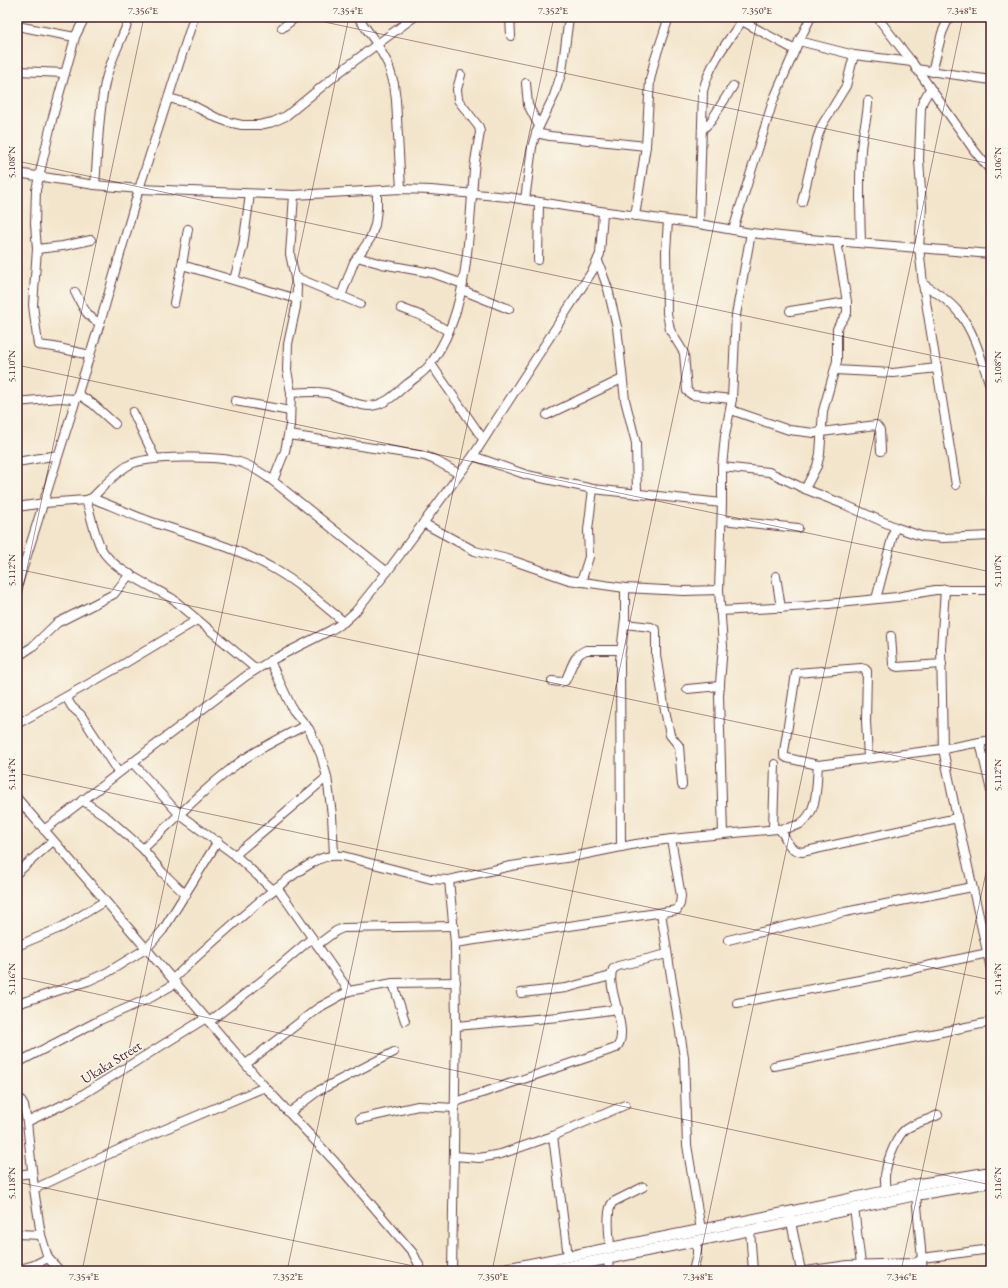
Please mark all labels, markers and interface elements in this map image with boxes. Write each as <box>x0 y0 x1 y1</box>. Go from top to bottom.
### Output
text: 7.356°E <box>128 4 158 17</box>
text: 7.354°E <box>333 4 363 17</box>
text: 7.352°E <box>538 4 568 17</box>
text: 7.350°E <box>742 4 772 17</box>
text: 7.348°E <box>947 4 977 17</box>
text: 5.108°N <box>5 146 18 178</box>
text: 5.106°N <box>991 147 1004 179</box>
text: 5.110°N <box>5 350 18 382</box>
text: 5.108°N <box>991 351 1004 383</box>
text: 5.112°N <box>5 554 18 586</box>
text: 5.110°N <box>991 555 1004 587</box>
text: 5.114°N <box>5 758 18 790</box>
text: 5.112°N <box>991 759 1004 791</box>
text: 5.116°N <box>5 963 18 995</box>
text: 5.114°N <box>991 963 1004 995</box>
street label: Ukaka Street <box>77 1036 145 1088</box>
text: 5.118°N <box>5 1167 18 1199</box>
text: 5.116°N <box>991 1167 1004 1199</box>
text: 7.354°E <box>69 1270 99 1283</box>
text: 7.352°E <box>273 1270 303 1283</box>
text: 7.350°E <box>478 1270 508 1283</box>
text: 7.348°E <box>683 1270 713 1283</box>
text: 7.346°E <box>887 1270 917 1283</box>

